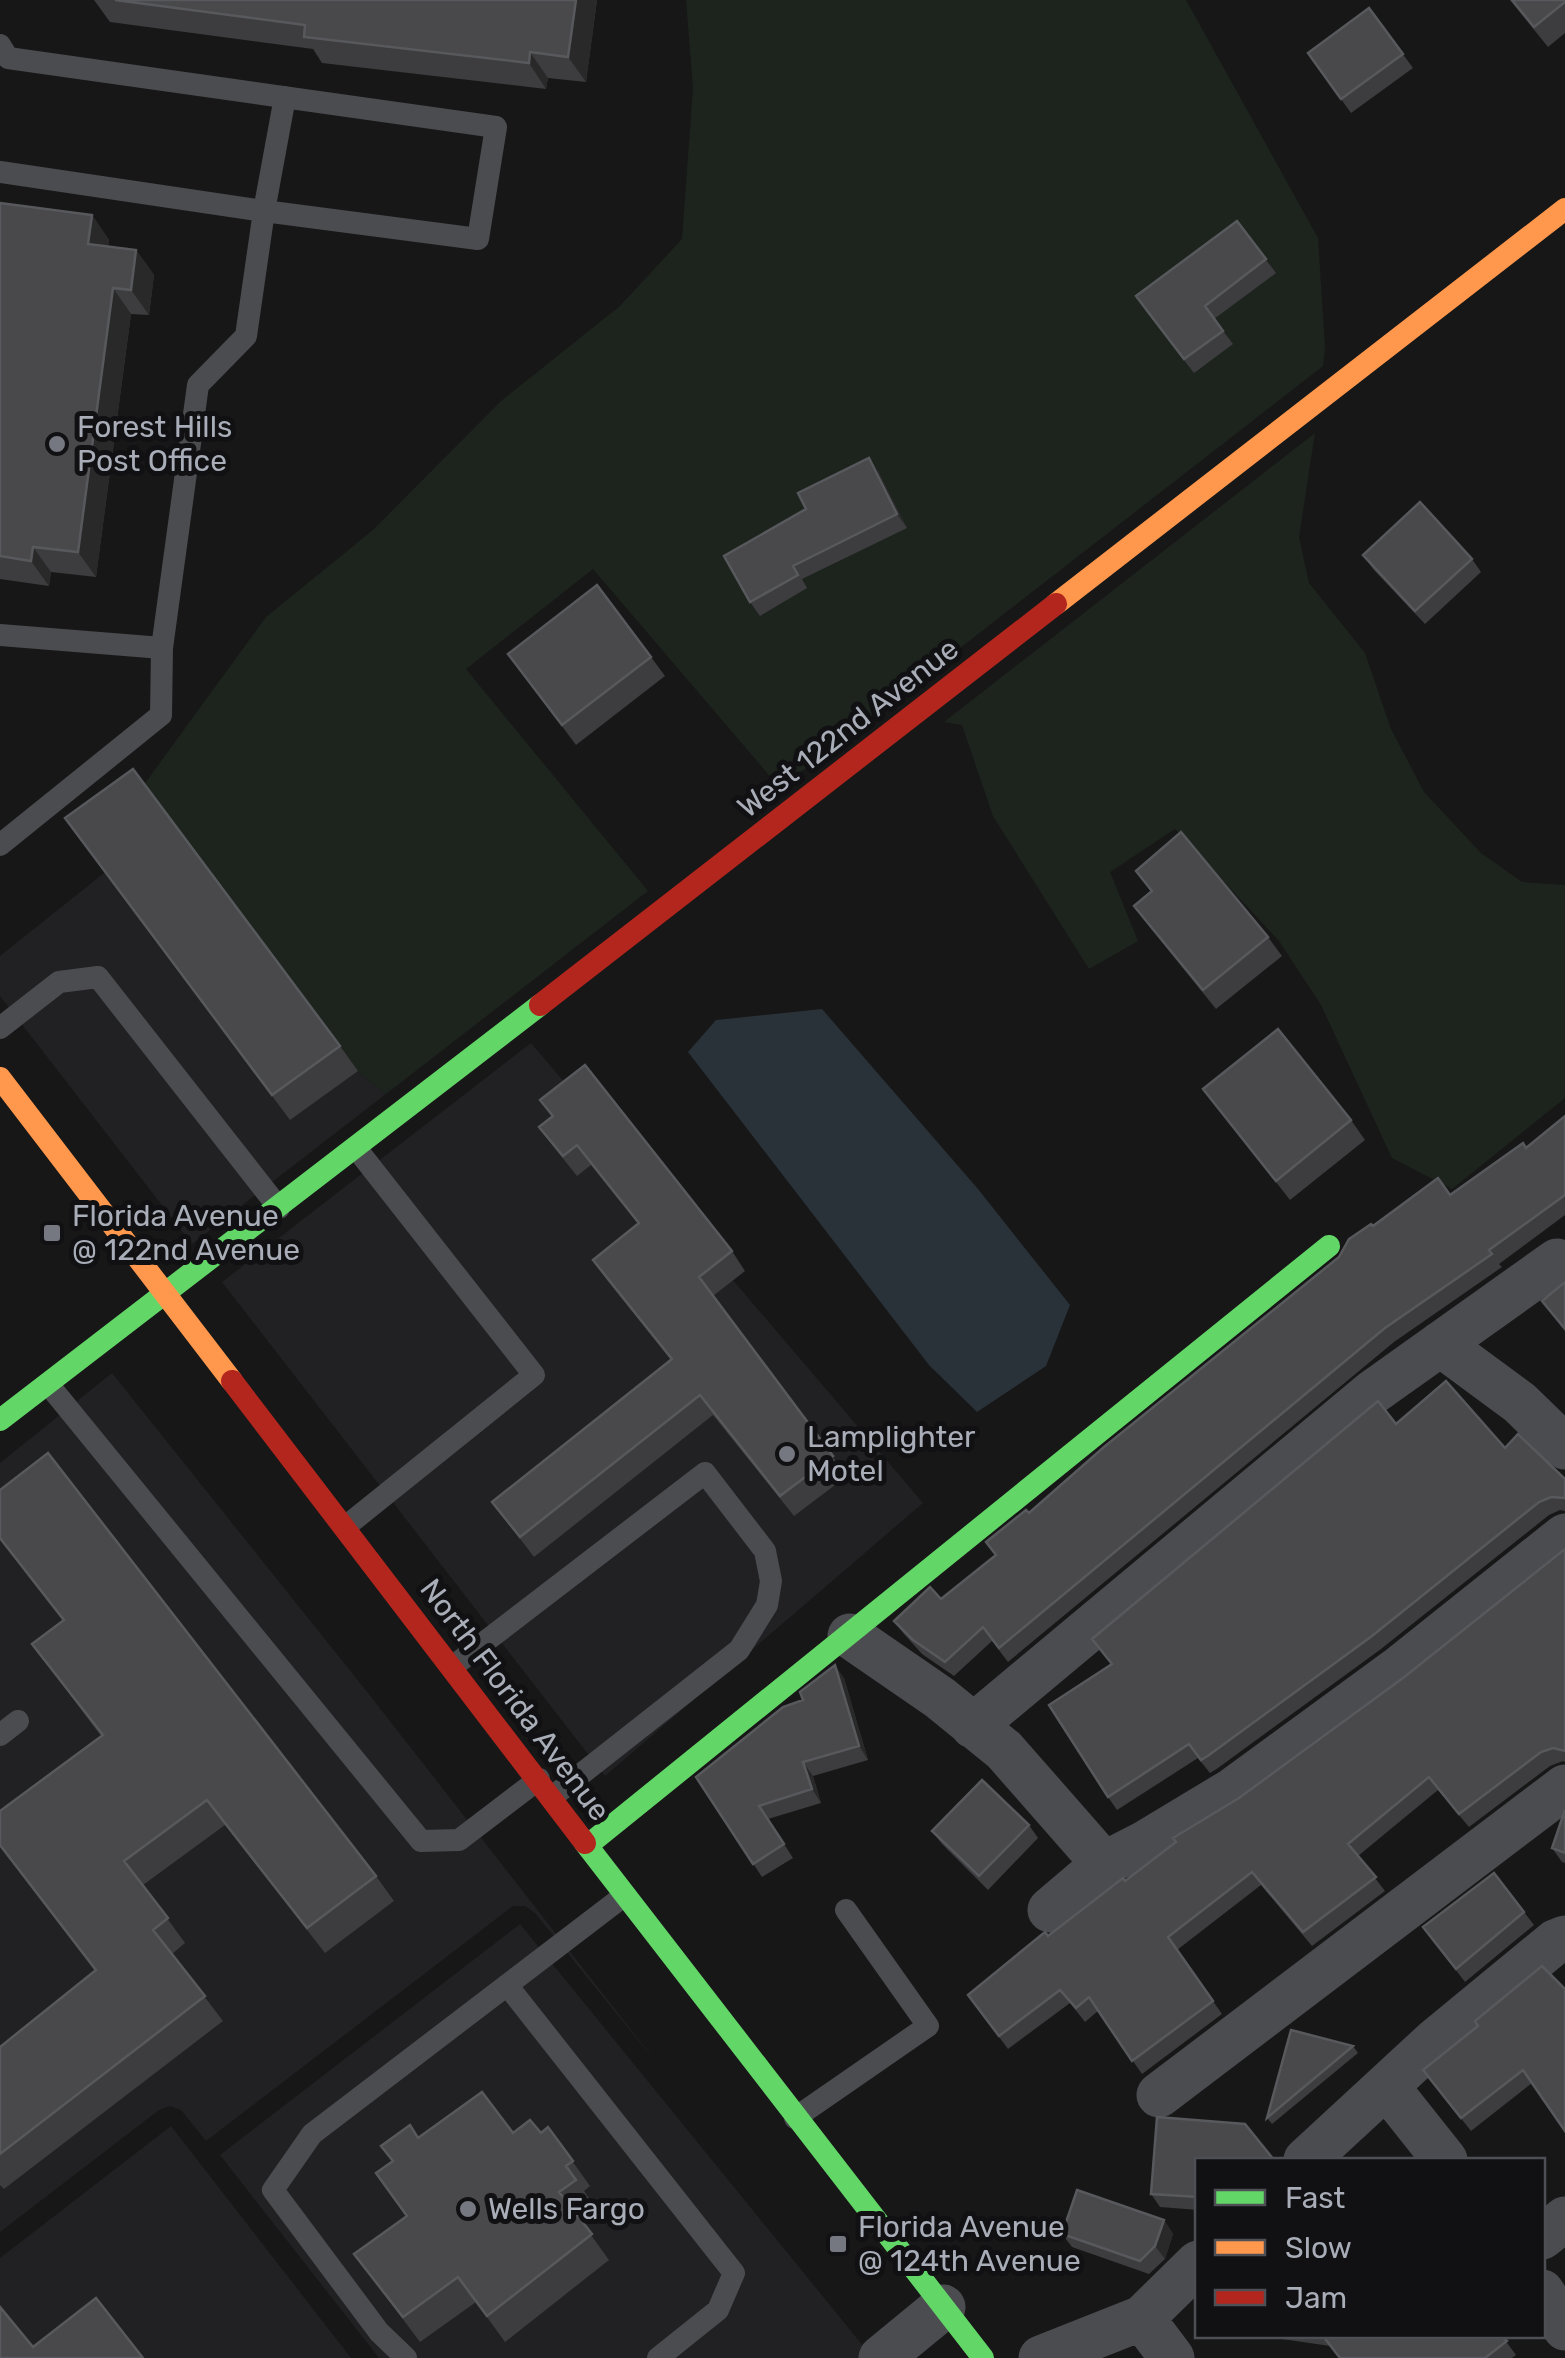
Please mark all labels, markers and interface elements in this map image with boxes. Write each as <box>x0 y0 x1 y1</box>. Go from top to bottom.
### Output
place label: Forest Hills Post Office <box>77 409 232 479</box>
marker: Forest Hills Post Office <box>46 433 68 455</box>
street label: West 122nd Avenue <box>730 631 966 825</box>
place label: Florida Avenue @ 122nd Avenue <box>72 1198 300 1268</box>
marker: Florida Avenue @ 122nd Avenue <box>41 1222 63 1244</box>
place label: Lamplighter Motel <box>807 1419 976 1489</box>
marker: Lamplighter Motel <box>776 1443 798 1465</box>
street label: North Florida Avenue <box>412 1572 618 1828</box>
legend <box>1195 2158 1545 2338</box>
text: Fast <box>1285 2180 1345 2216</box>
place label: Wells Fargo <box>488 2191 645 2227</box>
marker: Wells Fargo <box>457 2198 479 2220</box>
place label: Florida Avenue @ 124th Avenue <box>858 2209 1081 2279</box>
text: Slow <box>1285 2230 1352 2266</box>
marker: Florida Avenue @ 124th Avenue <box>827 2233 849 2255</box>
text: Jam <box>1285 2280 1347 2316</box>

